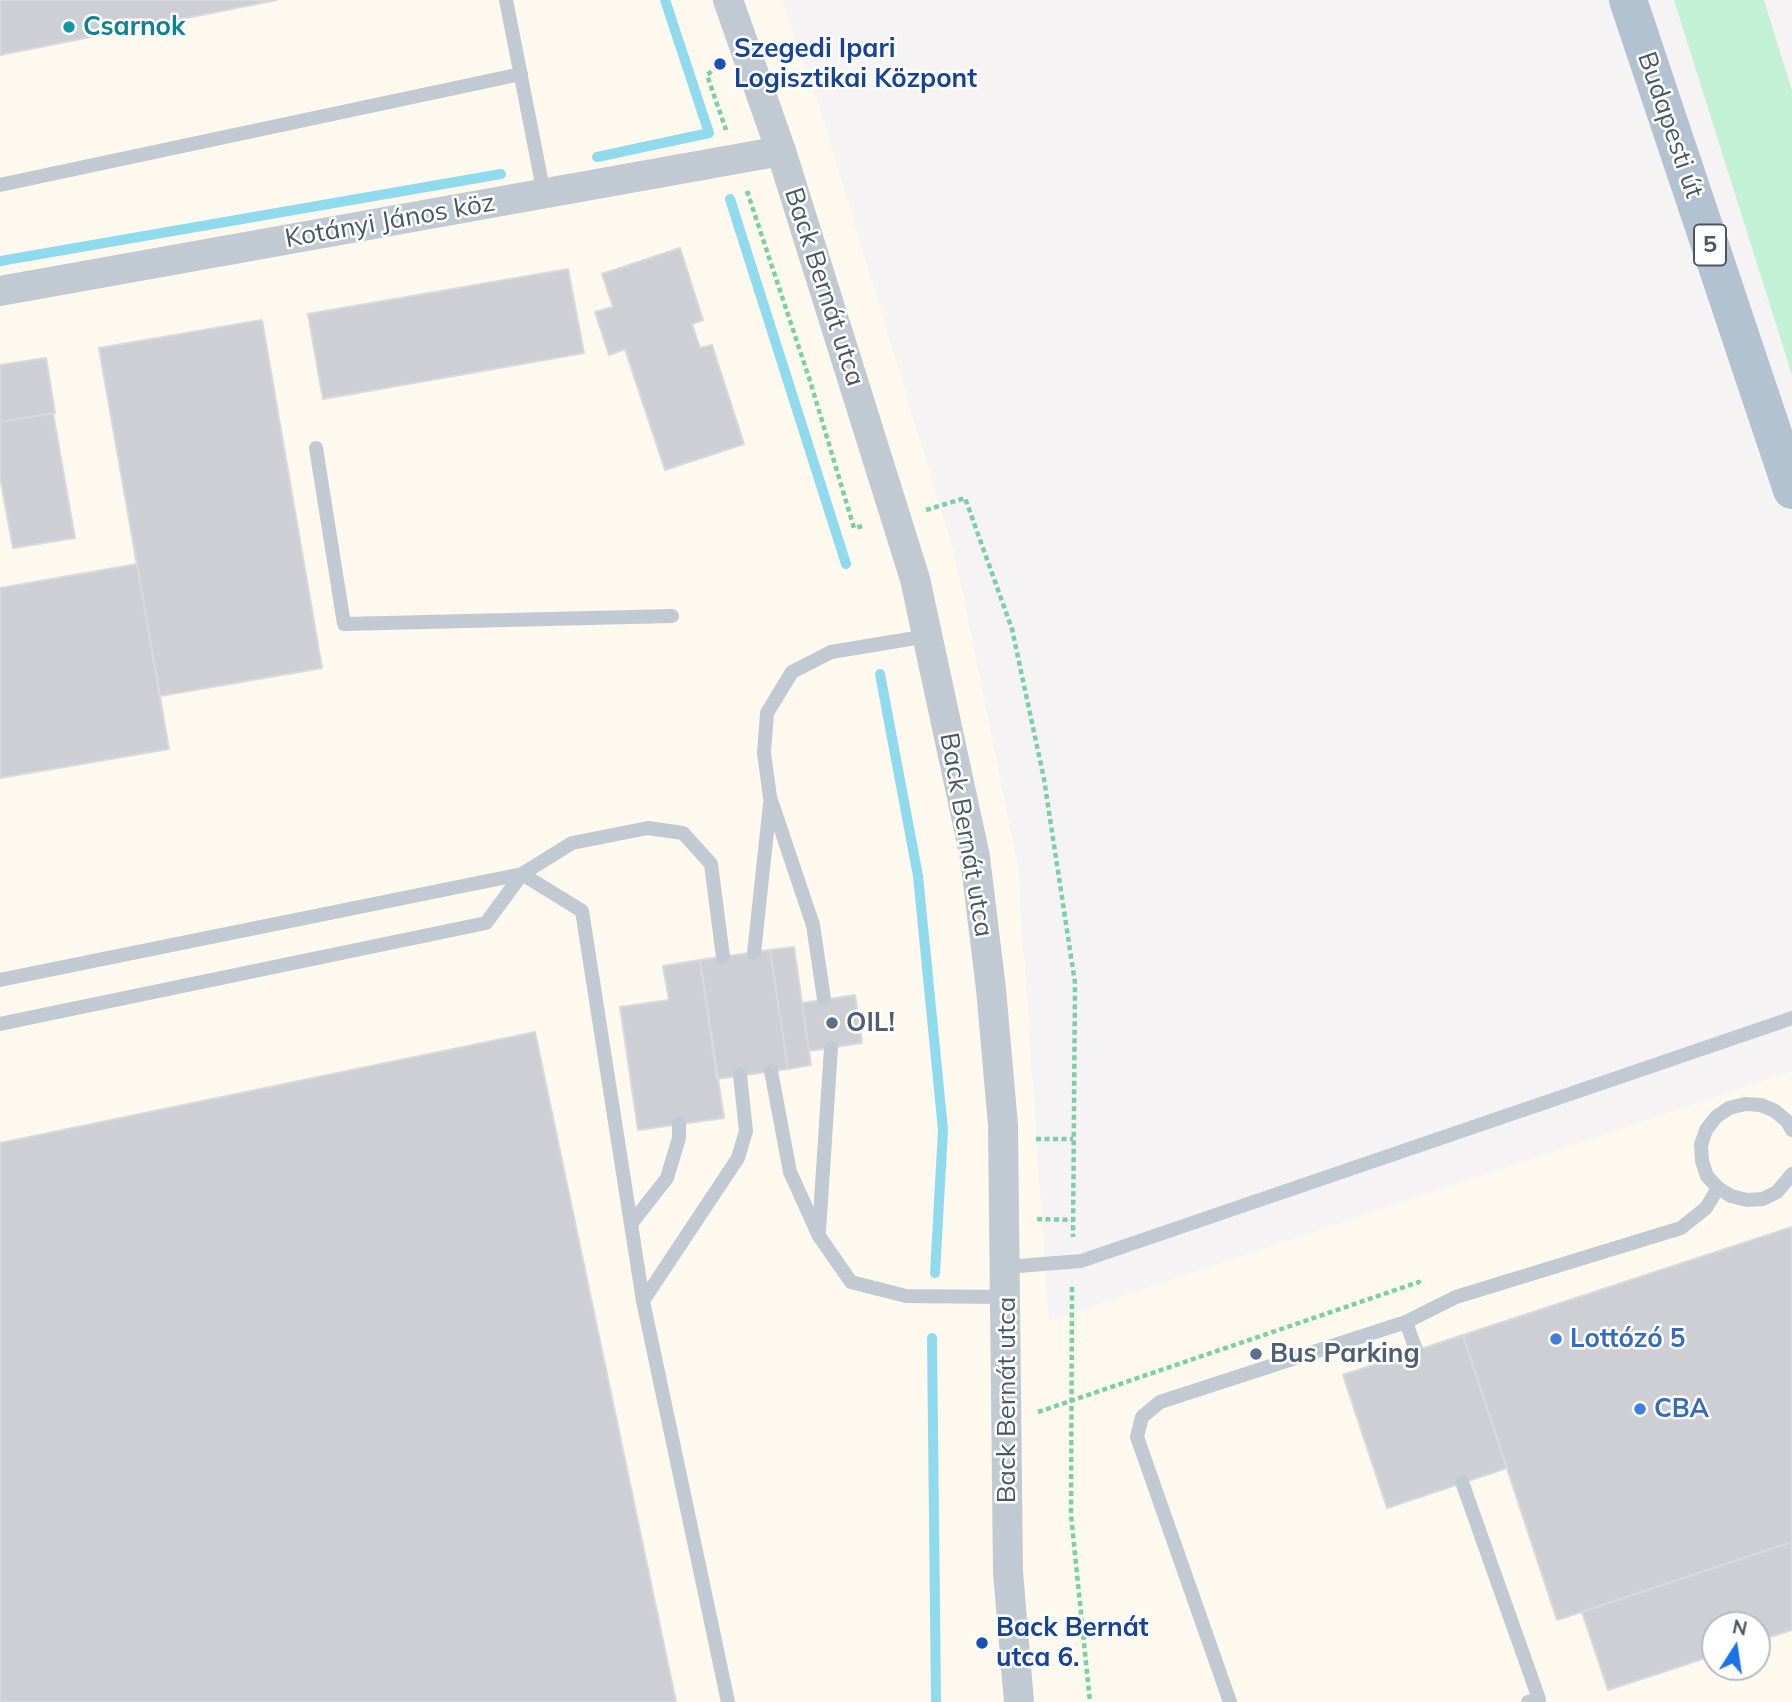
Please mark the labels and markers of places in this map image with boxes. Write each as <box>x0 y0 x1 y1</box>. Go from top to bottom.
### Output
place label: Csarnok <box>83 11 185 43</box>
marker: Csarnok <box>61 19 77 35</box>
place label: Szegedi Ipari Logisztikai Központ <box>734 33 977 94</box>
marker: Szegedi Ipari Logisztikai Központ <box>712 56 728 72</box>
place label: OIL! <box>846 1007 895 1039</box>
marker: OIL! <box>824 1015 840 1031</box>
place label: Lottózó 5 <box>1570 1323 1685 1355</box>
marker: Lottózó 5 <box>1548 1331 1564 1347</box>
place label: Bus Parking <box>1270 1338 1420 1370</box>
marker: Bus Parking <box>1248 1346 1264 1362</box>
place label: CBA <box>1654 1393 1709 1425</box>
marker: CBA <box>1632 1401 1648 1417</box>
place label: Back Bernát utca 6. <box>996 1612 1149 1674</box>
marker: Back Bernát utca 6. <box>974 1635 990 1651</box>

